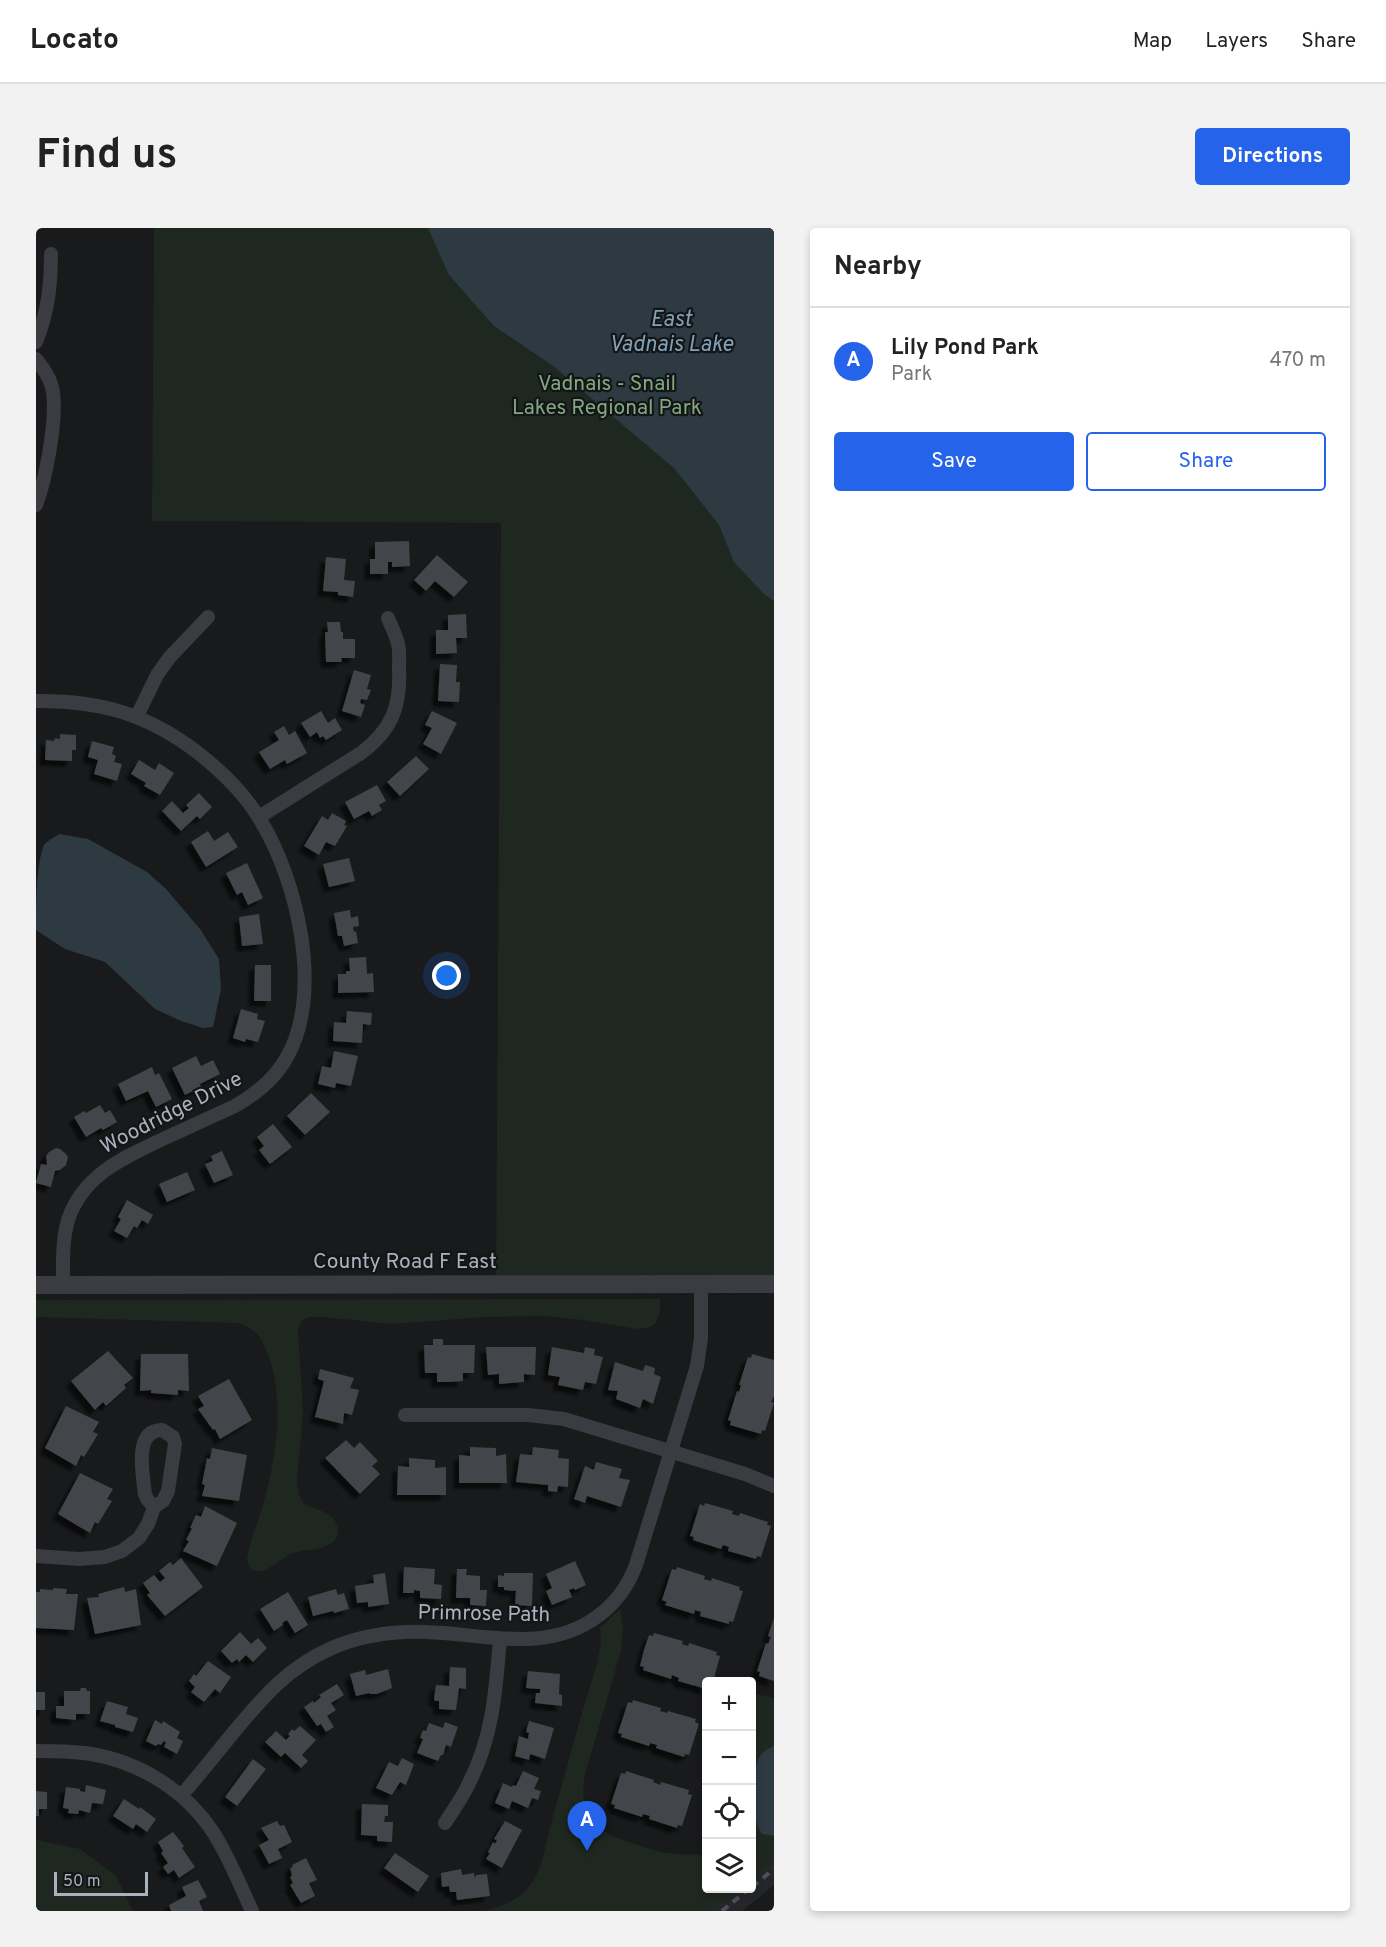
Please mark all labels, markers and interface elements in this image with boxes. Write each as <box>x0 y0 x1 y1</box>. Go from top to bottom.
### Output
text: Locato <box>30 23 119 59</box>
text: Map <box>1133 28 1172 55</box>
text: Layers <box>1205 28 1268 55</box>
text: Share <box>1301 28 1356 55</box>
button: Directions <box>1195 128 1350 185</box>
text: Find us <box>36 130 177 183</box>
text: Nearby <box>834 251 922 284</box>
water label: East Vadnais Lake <box>609 307 734 359</box>
text: Lily Pond Park <box>891 335 1039 362</box>
text: A <box>846 348 861 374</box>
text: 470 m <box>1269 348 1326 374</box>
text: Park <box>891 362 932 388</box>
park label: Vadnais - Snail Lakes Regional Park <box>512 371 702 422</box>
button: Save <box>834 432 1074 491</box>
button: Share <box>1086 432 1326 491</box>
your location <box>432 961 461 990</box>
street label: Woodridge Drive <box>96 1066 247 1161</box>
street label: County Road F East <box>313 1249 497 1276</box>
street label: Primrose Path <box>417 1600 550 1629</box>
map controls <box>702 1677 756 1893</box>
button: + <box>702 1677 756 1731</box>
button: − <box>702 1731 756 1785</box>
button: locate <box>702 1785 756 1839</box>
pin: A <box>568 1802 606 1851</box>
button: layers <box>702 1839 756 1893</box>
scale bar <box>54 1869 148 1896</box>
text: 50 m <box>63 1872 101 1892</box>

